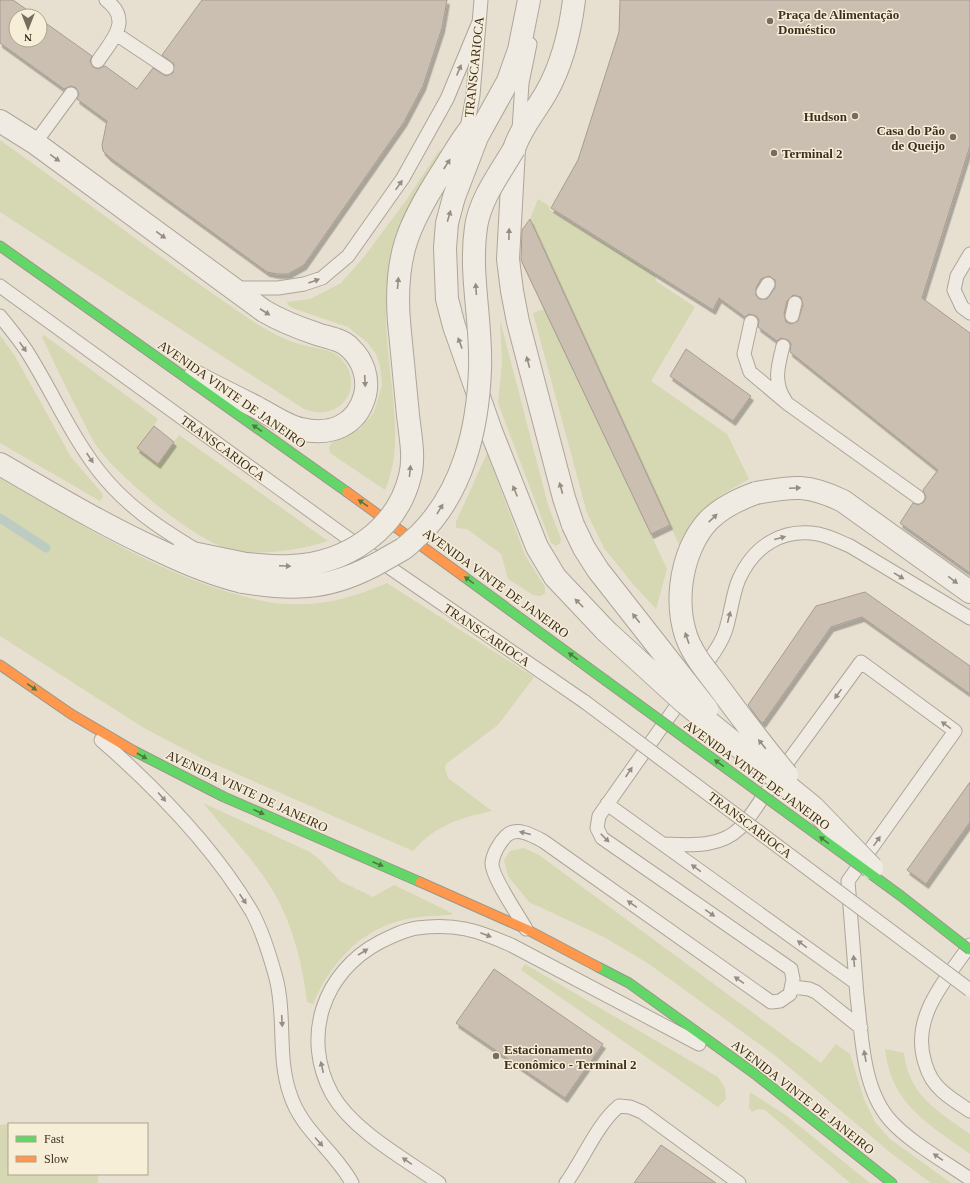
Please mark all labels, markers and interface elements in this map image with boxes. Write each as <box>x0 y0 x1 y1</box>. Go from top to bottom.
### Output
place label: Praça de Alimentação Doméstico <box>778 7 899 37</box>
north arrow <box>8 8 48 48</box>
street label: TRANSCARIOCA <box>461 15 487 118</box>
marker: Praça de Alimentação Doméstico <box>765 16 775 26</box>
text: N <box>24 32 32 44</box>
one-way arrow <box>456 65 462 76</box>
place label: Hudson <box>804 109 848 124</box>
marker: Hudson <box>850 111 860 121</box>
place label: Casa do Pão de Queijo <box>876 123 945 153</box>
marker: Casa do Pão de Queijo <box>948 132 958 142</box>
place label: Terminal 2 <box>782 146 843 161</box>
marker: Terminal 2 <box>769 148 779 158</box>
one-way arrow <box>50 154 61 162</box>
one-way arrow <box>443 159 451 169</box>
one-way arrow <box>395 180 403 190</box>
one-way arrow <box>446 210 452 222</box>
one-way arrow <box>505 228 512 240</box>
one-way arrow <box>155 231 166 239</box>
one-way arrow <box>395 277 401 289</box>
one-way arrow <box>308 278 320 284</box>
one-way arrow <box>473 283 480 295</box>
one-way arrow <box>259 308 271 315</box>
street label: AVENIDA VINTE DE JANEIRO <box>155 337 309 451</box>
one-way arrow <box>457 337 463 349</box>
one-way arrow <box>19 342 27 352</box>
one-way arrow <box>525 356 531 368</box>
one-way arrow <box>362 374 369 387</box>
street label: TRANSCARIOCA <box>178 412 269 484</box>
one-way arrow <box>252 424 263 432</box>
one-way arrow <box>86 453 94 464</box>
one-way arrow <box>407 465 414 477</box>
one-way arrow <box>558 481 564 493</box>
one-way arrow <box>789 485 802 491</box>
one-way arrow <box>512 486 518 497</box>
one-way arrow <box>358 499 369 507</box>
one-way arrow <box>436 504 444 514</box>
one-way arrow <box>707 513 718 522</box>
street label: AVENIDA VINTE DE JANEIRO <box>420 525 572 641</box>
one-way arrow <box>774 535 786 541</box>
one-way arrow <box>279 563 292 569</box>
one-way arrow <box>893 572 905 579</box>
one-way arrow <box>463 575 474 584</box>
one-way arrow <box>948 576 958 584</box>
one-way arrow <box>574 598 584 608</box>
street label: TRANSCARIOCA <box>441 601 534 670</box>
one-way arrow <box>727 611 733 623</box>
one-way arrow <box>631 612 640 623</box>
one-way arrow <box>684 632 690 644</box>
one-way arrow <box>568 652 579 661</box>
one-way arrow <box>27 683 37 691</box>
one-way arrow <box>834 688 842 699</box>
street label: AVENIDA VINTE DE JANEIRO <box>681 717 833 833</box>
one-way arrow <box>941 721 952 730</box>
one-way arrow <box>758 739 766 750</box>
street label: AVENIDA VINTE DE JANEIRO <box>164 747 330 835</box>
one-way arrow <box>136 752 148 759</box>
one-way arrow <box>714 759 724 767</box>
one-way arrow <box>625 767 633 778</box>
street label: TRANSCARIOCA <box>705 789 795 862</box>
one-way arrow <box>157 792 166 803</box>
one-way arrow <box>254 809 265 815</box>
one-way arrow <box>518 830 530 836</box>
one-way arrow <box>600 833 609 843</box>
one-way arrow <box>873 835 881 846</box>
one-way arrow <box>819 836 829 844</box>
one-way arrow <box>373 861 384 867</box>
one-way arrow <box>691 864 702 872</box>
one-way arrow <box>239 894 247 904</box>
one-way arrow <box>627 900 638 909</box>
one-way arrow <box>705 909 716 917</box>
one-way arrow <box>481 932 493 938</box>
one-way arrow <box>796 940 807 948</box>
one-way arrow <box>357 949 369 956</box>
one-way arrow <box>851 955 858 967</box>
one-way arrow <box>733 975 744 984</box>
one-way arrow <box>279 1015 285 1028</box>
street label: AVENIDA VINTE DE JANEIRO <box>729 1037 877 1157</box>
place label: Estacionamento Econômico - Terminal 2 <box>504 1042 637 1072</box>
one-way arrow <box>862 1050 868 1062</box>
marker: Estacionamento Econômico - Terminal 2 <box>491 1051 501 1061</box>
one-way arrow <box>319 1061 325 1073</box>
legend <box>8 1123 148 1175</box>
text: Fast <box>44 1132 65 1146</box>
one-way arrow <box>315 1136 324 1147</box>
text: Slow <box>44 1152 69 1166</box>
one-way arrow <box>933 1153 943 1161</box>
one-way arrow <box>402 1157 412 1165</box>

